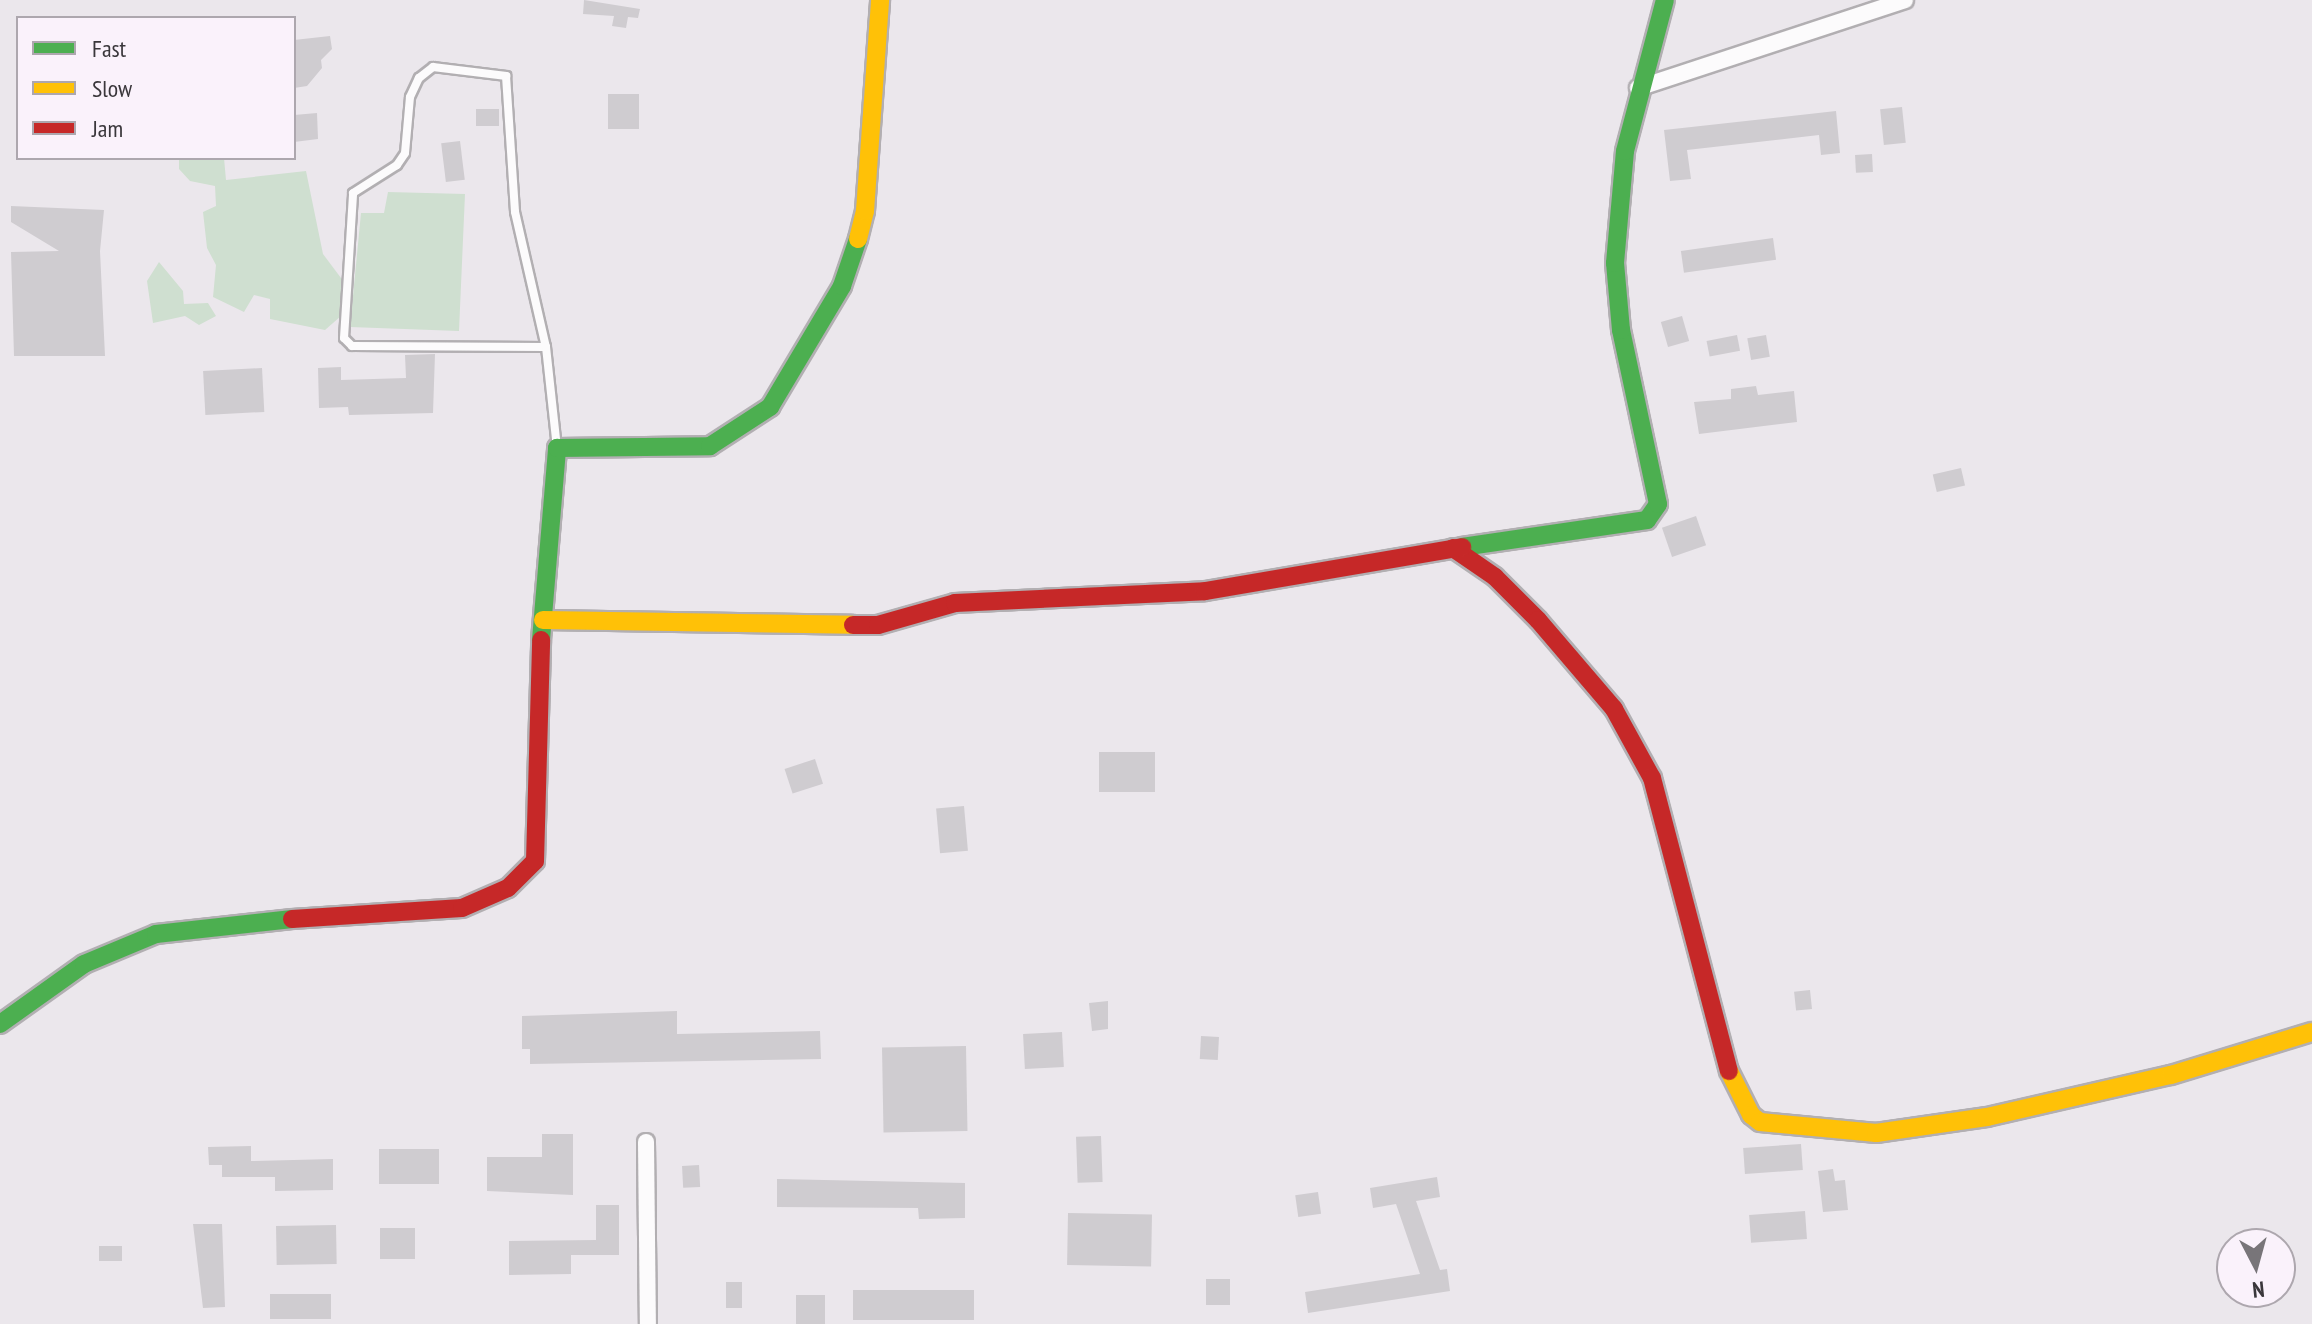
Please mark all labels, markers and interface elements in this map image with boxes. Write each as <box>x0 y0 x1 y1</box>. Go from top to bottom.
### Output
legend <box>16 16 296 160</box>
text: Fast <box>92 33 126 64</box>
text: Slow <box>92 73 132 104</box>
text: Jam <box>92 113 123 144</box>
north arrow <box>2216 1228 2296 1308</box>
text: N <box>2251 1275 2266 1304</box>

